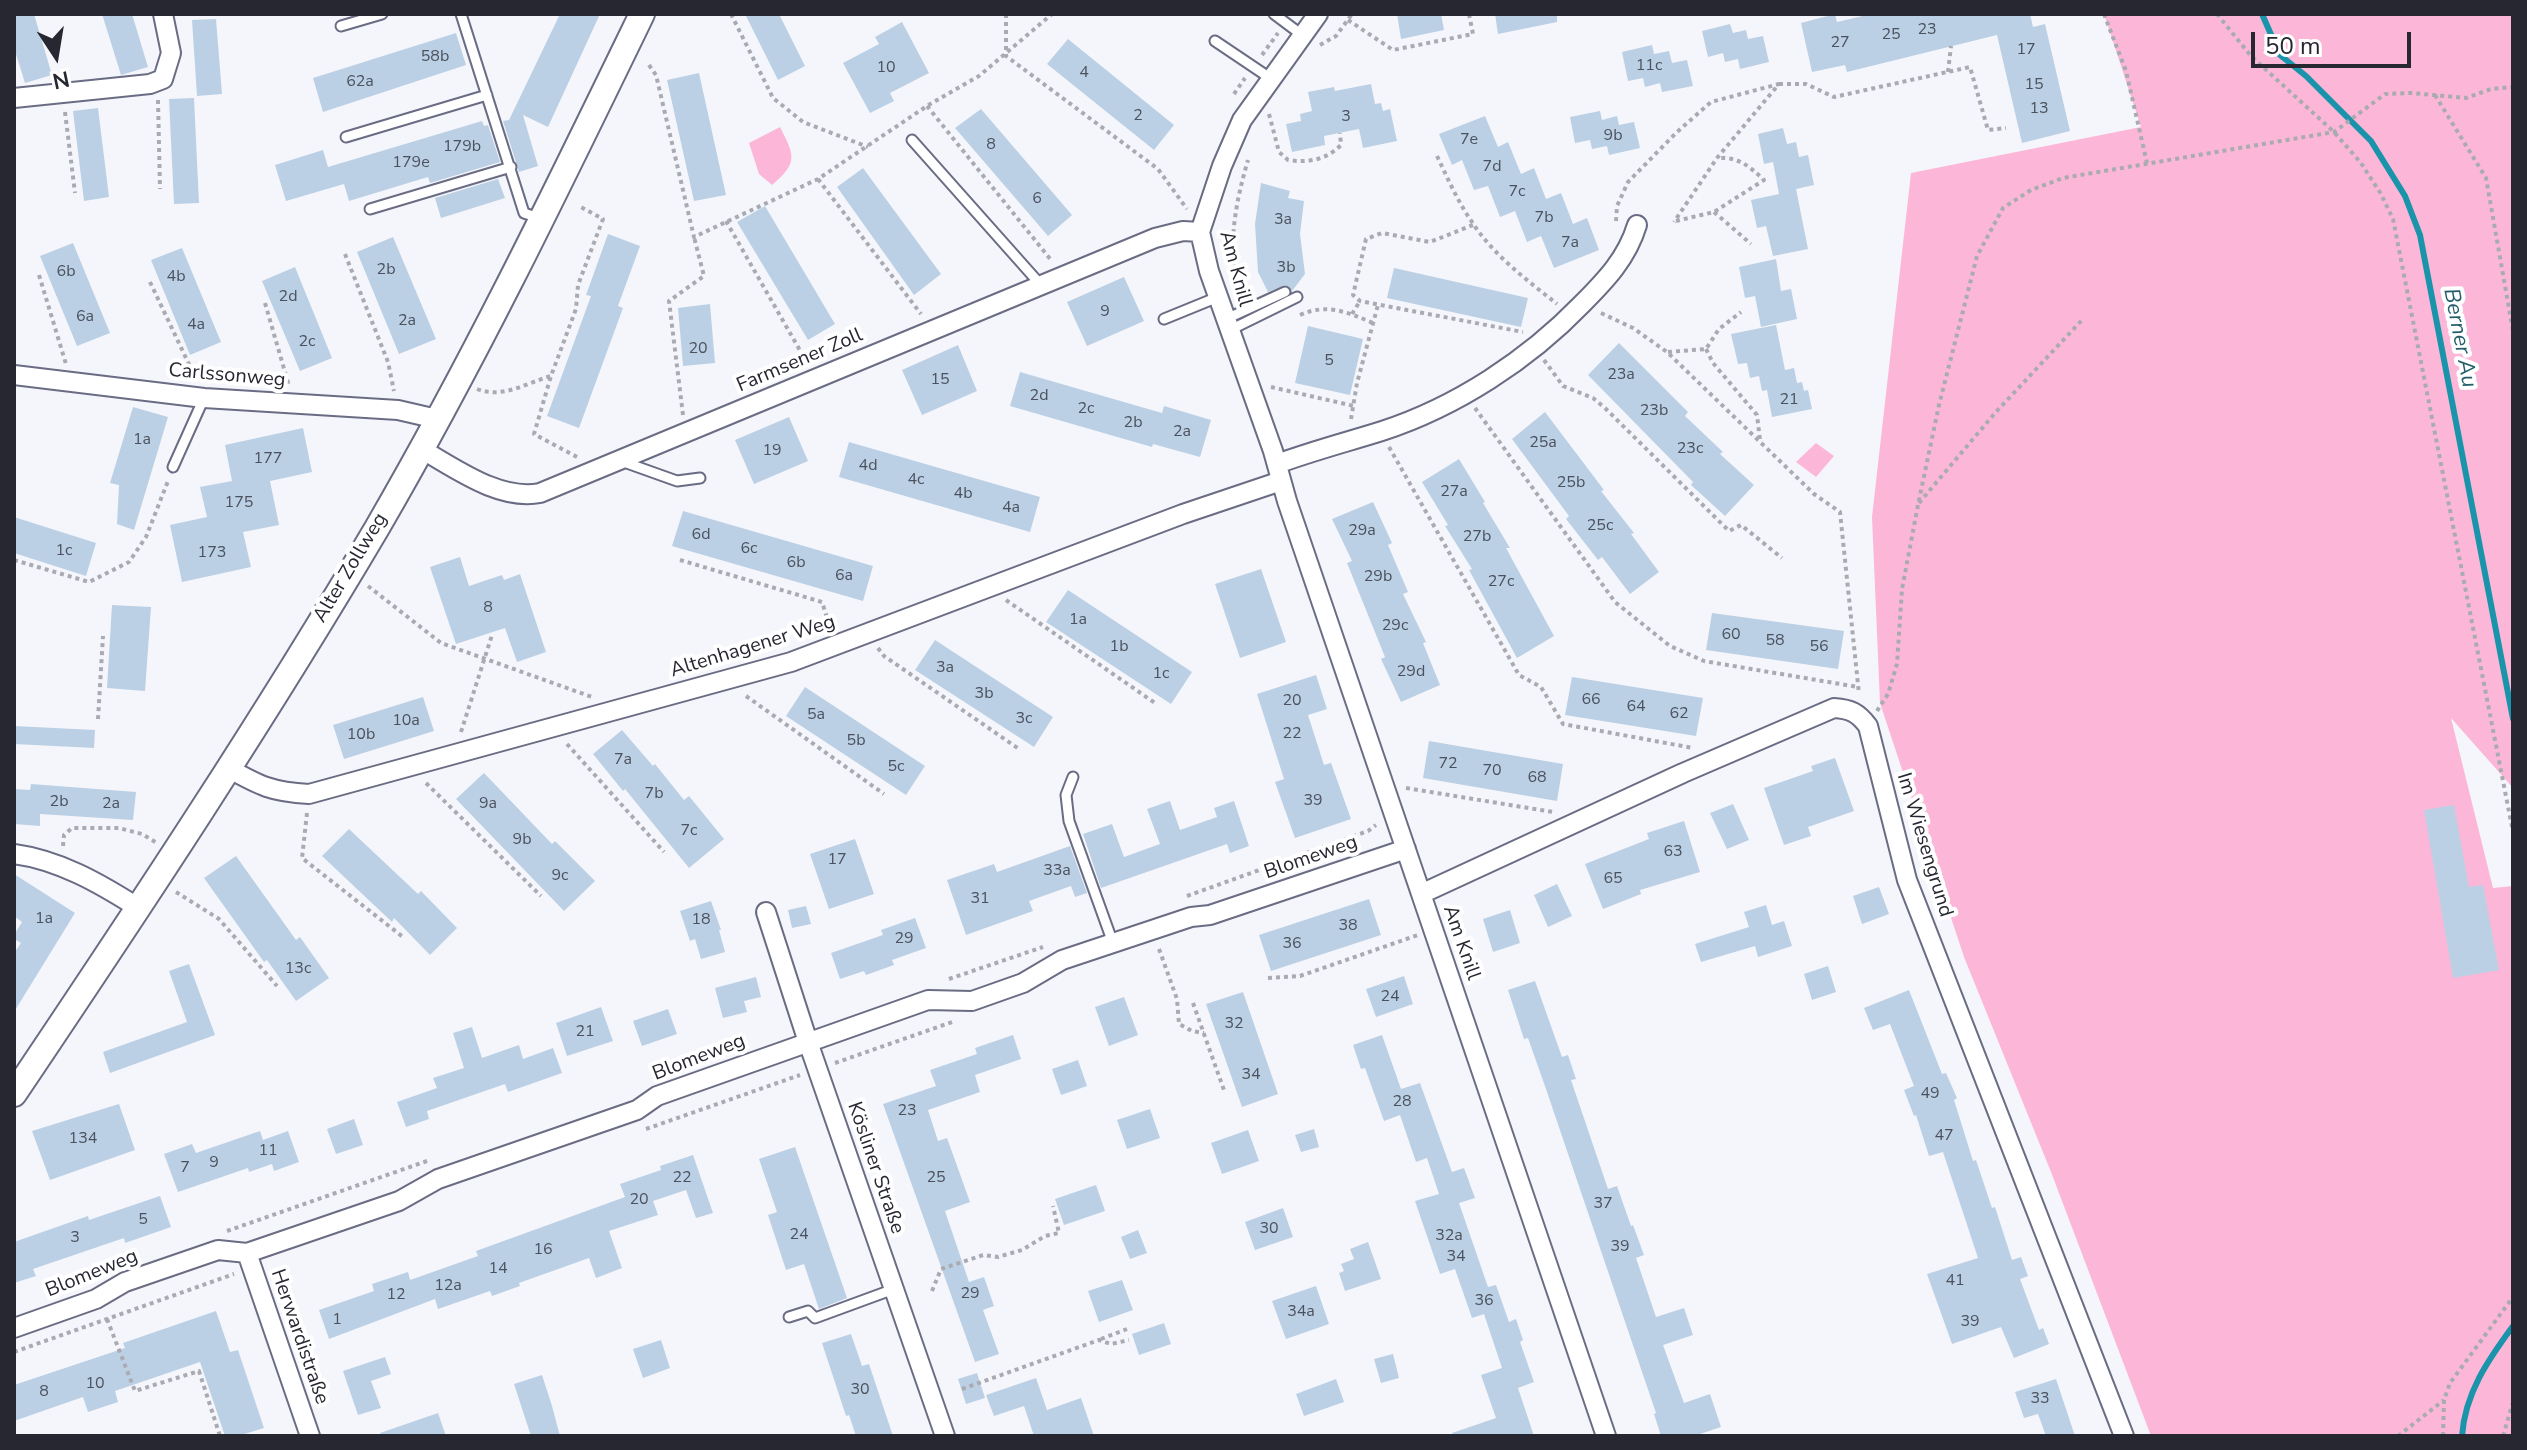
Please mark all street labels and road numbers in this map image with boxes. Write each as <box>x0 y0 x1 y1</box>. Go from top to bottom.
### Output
street label: Am Knill <box>1213 229 1257 309</box>
street label: Farmsener Zoll <box>733 324 867 398</box>
street label: Carlssonweg <box>167 359 287 393</box>
street label: Alter Zollweg <box>309 509 393 627</box>
street label: Altenhagener Weg <box>668 611 838 683</box>
street label: Im Wiesengrund <box>1891 770 1957 920</box>
street label: Blomeweg <box>1261 831 1361 885</box>
street label: Am Knill <box>1437 903 1485 983</box>
street label: Blomeweg <box>649 1029 749 1087</box>
street label: Kösliner Straße <box>841 1099 909 1237</box>
street label: Blomeweg <box>42 1245 142 1303</box>
street label: Herwardistraße <box>265 1266 333 1408</box>

